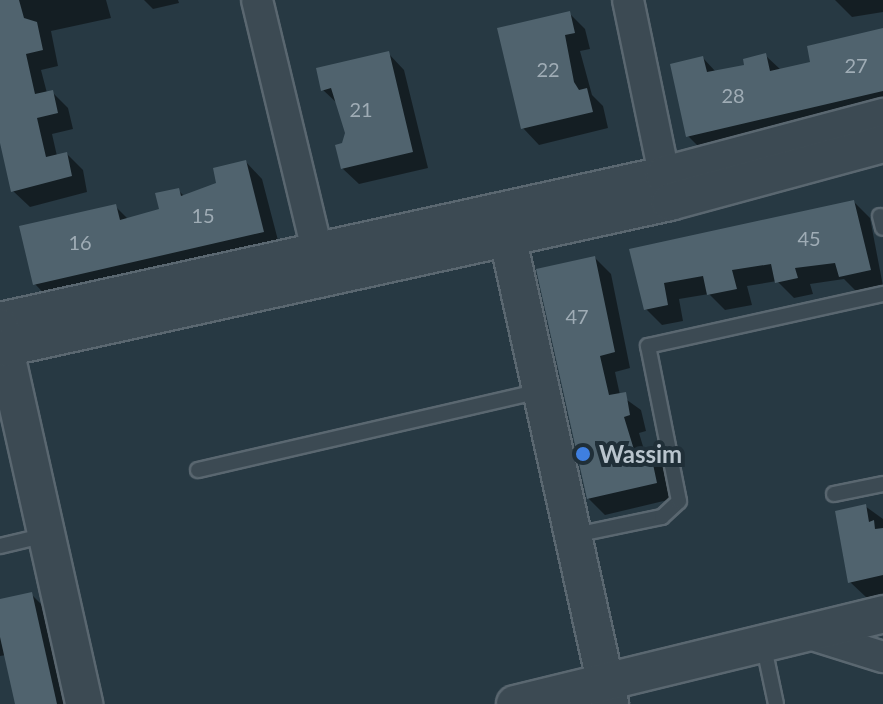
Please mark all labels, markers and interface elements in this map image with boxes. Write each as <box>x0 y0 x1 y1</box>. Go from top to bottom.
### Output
house number: 27 <box>844 53 868 77</box>
house number: 22 <box>536 57 560 81</box>
house number: 28 <box>721 83 745 107</box>
house number: 21 <box>349 97 373 121</box>
house number: 15 <box>191 203 215 227</box>
house number: 45 <box>797 226 821 250</box>
house number: 16 <box>68 230 92 254</box>
house number: 47 <box>565 304 589 328</box>
place label: Wassim <box>599 440 682 468</box>
marker: Wassim <box>574 445 592 463</box>

